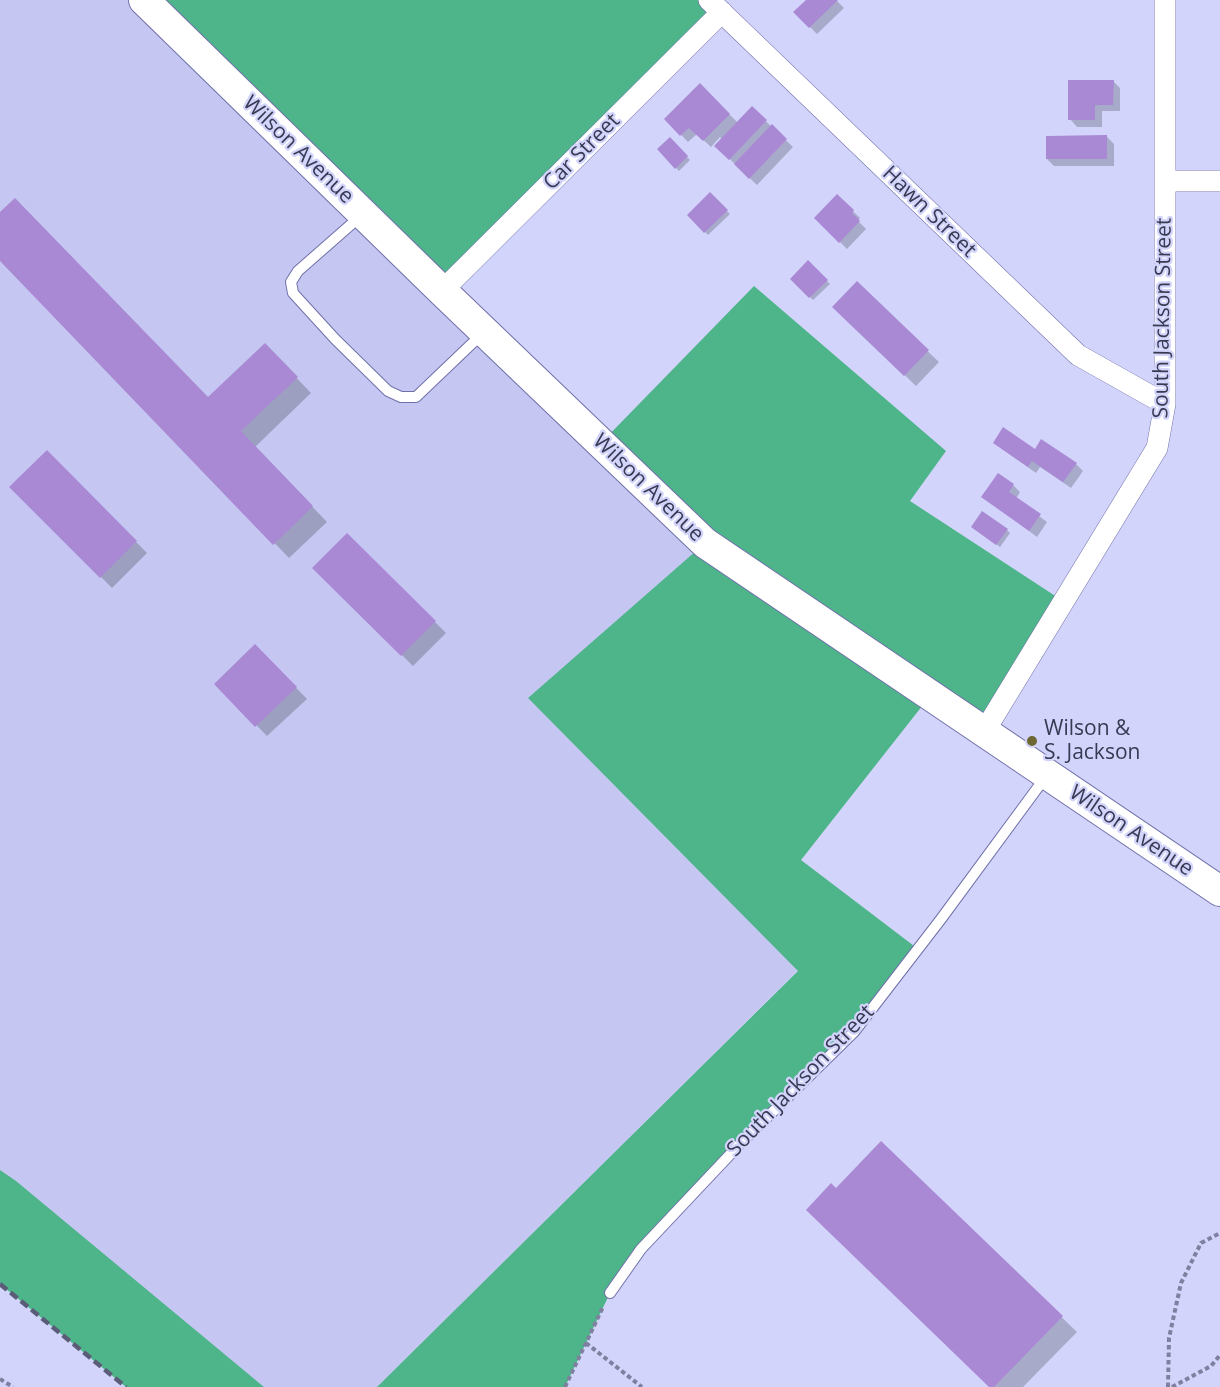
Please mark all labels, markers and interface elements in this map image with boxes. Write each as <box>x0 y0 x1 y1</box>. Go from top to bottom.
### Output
street label: Wilson Avenue <box>237 91 359 209</box>
street label: Car Street <box>539 109 625 195</box>
street label: Hawn Street <box>877 161 981 263</box>
street label: South Jackson Street <box>1149 217 1177 419</box>
street label: Wilson Avenue <box>587 429 709 547</box>
place label: Wilson & S. Jackson <box>1044 716 1140 766</box>
marker: Wilson & S. Jackson <box>1025 734 1039 748</box>
street label: Wilson Avenue <box>1064 780 1198 882</box>
street label: South Jackson Street <box>722 1000 880 1162</box>

